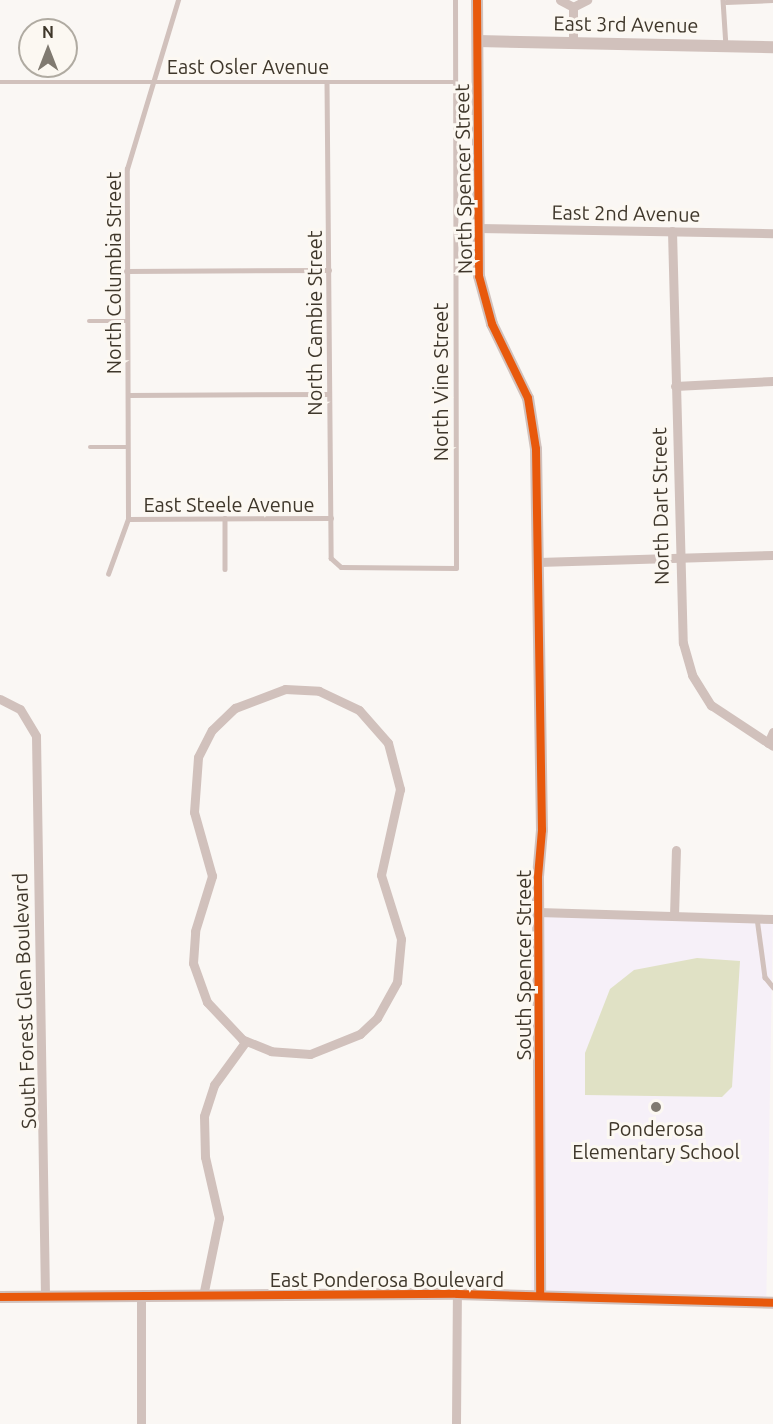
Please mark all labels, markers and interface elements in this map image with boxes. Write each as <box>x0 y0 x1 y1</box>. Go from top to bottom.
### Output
street label: East 3rd Avenue <box>553 11 699 37</box>
north arrow <box>18 18 78 78</box>
text: N <box>42 23 54 41</box>
street label: East Osler Avenue <box>167 54 329 78</box>
street label: North Spencer Street <box>449 84 477 274</box>
street label: North Columbia Street <box>101 172 125 374</box>
street label: East 2nd Avenue <box>551 200 701 226</box>
street label: North Cambie Street <box>302 230 326 416</box>
street label: North Vine Street <box>428 303 452 461</box>
street label: North Dart Street <box>647 427 673 585</box>
street label: East Steele Avenue <box>143 492 315 516</box>
street label: South Spencer Street <box>511 870 535 1060</box>
street label: South Forest Glen Boulevard <box>8 873 40 1129</box>
marker: Ponderosa Elementary School <box>649 1100 663 1114</box>
place label: Ponderosa Elementary School <box>572 1116 740 1163</box>
street label: East Ponderosa Boulevard <box>270 1267 504 1291</box>

